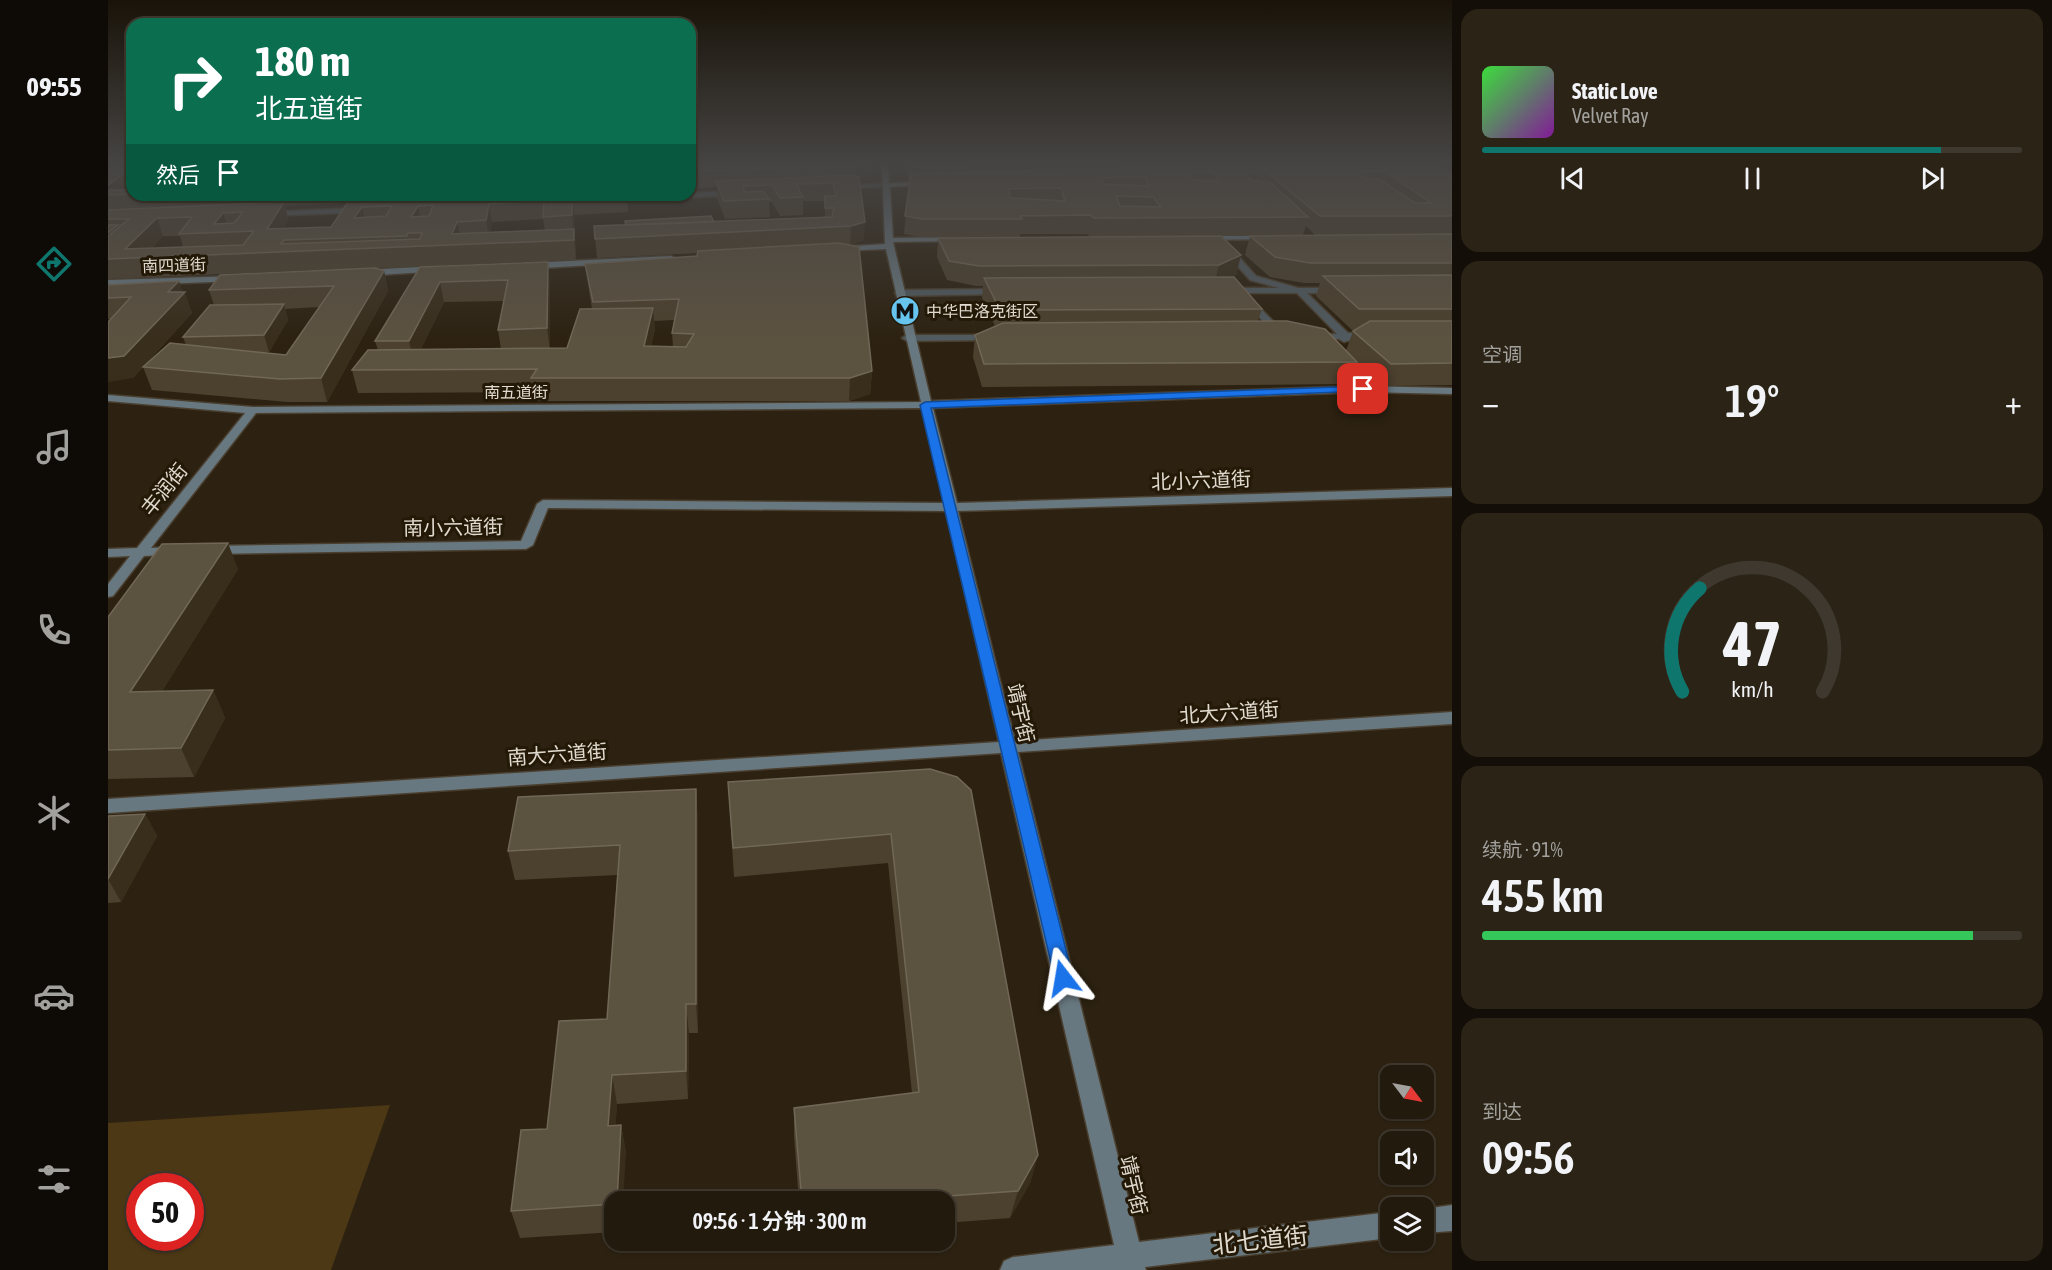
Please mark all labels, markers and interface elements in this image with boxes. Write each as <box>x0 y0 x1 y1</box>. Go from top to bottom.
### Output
text: 180 m <box>255 37 350 85</box>
icon: right <box>156 42 234 120</box>
text: 09:55 <box>26 71 82 102</box>
text: Static Love <box>1572 78 1658 104</box>
text: 北五道街 <box>255 93 363 124</box>
text: Velvet Ray <box>1572 104 1649 127</box>
icon: arrive <box>212 156 245 189</box>
text: 然后 <box>156 162 200 188</box>
icon: previous <box>1556 162 1589 195</box>
icon: pause <box>1736 162 1769 195</box>
icon: next <box>1916 162 1949 195</box>
icon: directions <box>33 243 75 285</box>
street label: 南四道街 <box>142 255 206 275</box>
metro station icon: 中华巴洛克街区 <box>889 295 921 327</box>
place label: 中华巴洛克街区 <box>926 302 1038 320</box>
text: 空调 <box>1482 343 1522 366</box>
pin <box>1337 363 1388 414</box>
icon: arrive <box>1346 372 1379 405</box>
text: 19° <box>1725 375 1779 427</box>
street label: 南五道街 <box>484 383 548 401</box>
text: − <box>1482 383 1499 421</box>
text: + <box>2005 383 2022 421</box>
icon: music <box>33 426 75 468</box>
street label: 丰润街 <box>136 458 192 520</box>
street label: 北小六道街 <box>1151 467 1251 493</box>
street label: 南小六道街 <box>403 515 503 539</box>
text: 47 <box>1722 608 1781 679</box>
icon: phone <box>33 609 75 651</box>
text: km/h <box>1731 677 1773 702</box>
street label: 靖宇街 <box>1003 681 1039 745</box>
street label: 北大六道街 <box>1178 697 1280 727</box>
street label: 南大六道街 <box>506 739 608 769</box>
icon: climate <box>33 792 75 834</box>
text: 续航 · 91% <box>1482 838 1563 861</box>
text: 455 km <box>1482 870 1604 922</box>
position arrow <box>1031 946 1095 1010</box>
icon: car <box>33 975 75 1017</box>
north arrow <box>1380 1065 1434 1119</box>
map controls <box>1380 1065 1434 1251</box>
text: 到达 <box>1482 1100 1522 1123</box>
button: sound <box>1380 1131 1434 1185</box>
text: 09:56 <box>1482 1132 1575 1184</box>
street label: 靖宇街 <box>1116 1153 1152 1217</box>
icon: filters <box>33 1158 75 1200</box>
speed limit sign: 50 <box>126 1173 204 1251</box>
button: layers <box>1380 1197 1434 1251</box>
text: 09:56 · 1 分钟 · 300 m <box>693 1208 866 1234</box>
street label: 北七道街 <box>1211 1222 1309 1258</box>

